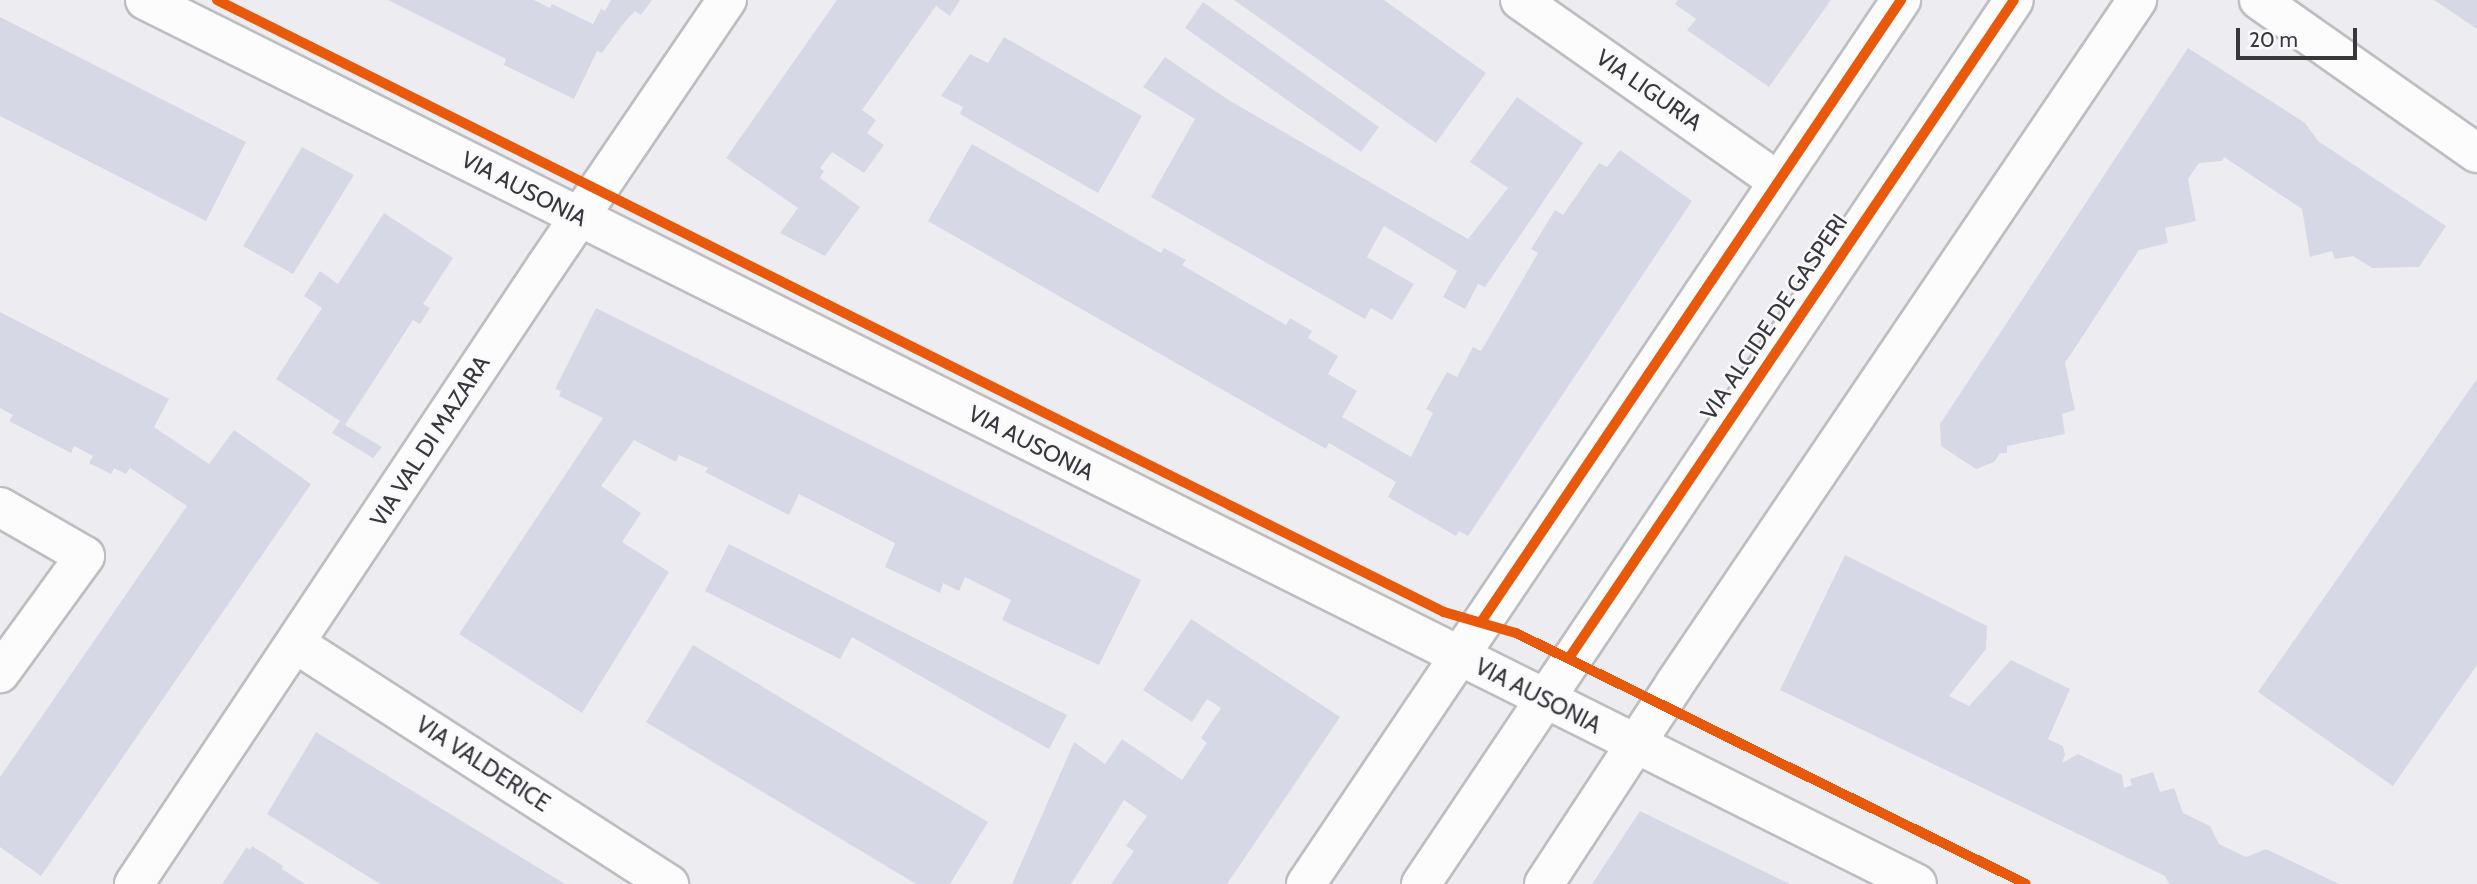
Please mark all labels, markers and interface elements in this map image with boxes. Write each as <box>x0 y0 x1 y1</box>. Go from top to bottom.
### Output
scale bar <box>2239 14 2360 58</box>
text: 20 m <box>2249 27 2298 52</box>
street label: VIA LIGURIA <box>1591 44 1707 136</box>
street label: VIA AUSONIA <box>457 146 591 232</box>
street label: VIA ALCIDE DE GASPERI <box>1695 209 1853 425</box>
street label: VIA VAL DI MAZARA <box>364 350 496 532</box>
street label: VIA AUSONIA <box>964 400 1098 486</box>
street label: VIA AUSONIA <box>1471 653 1605 739</box>
street label: VIA VALDERICE <box>411 711 555 817</box>

